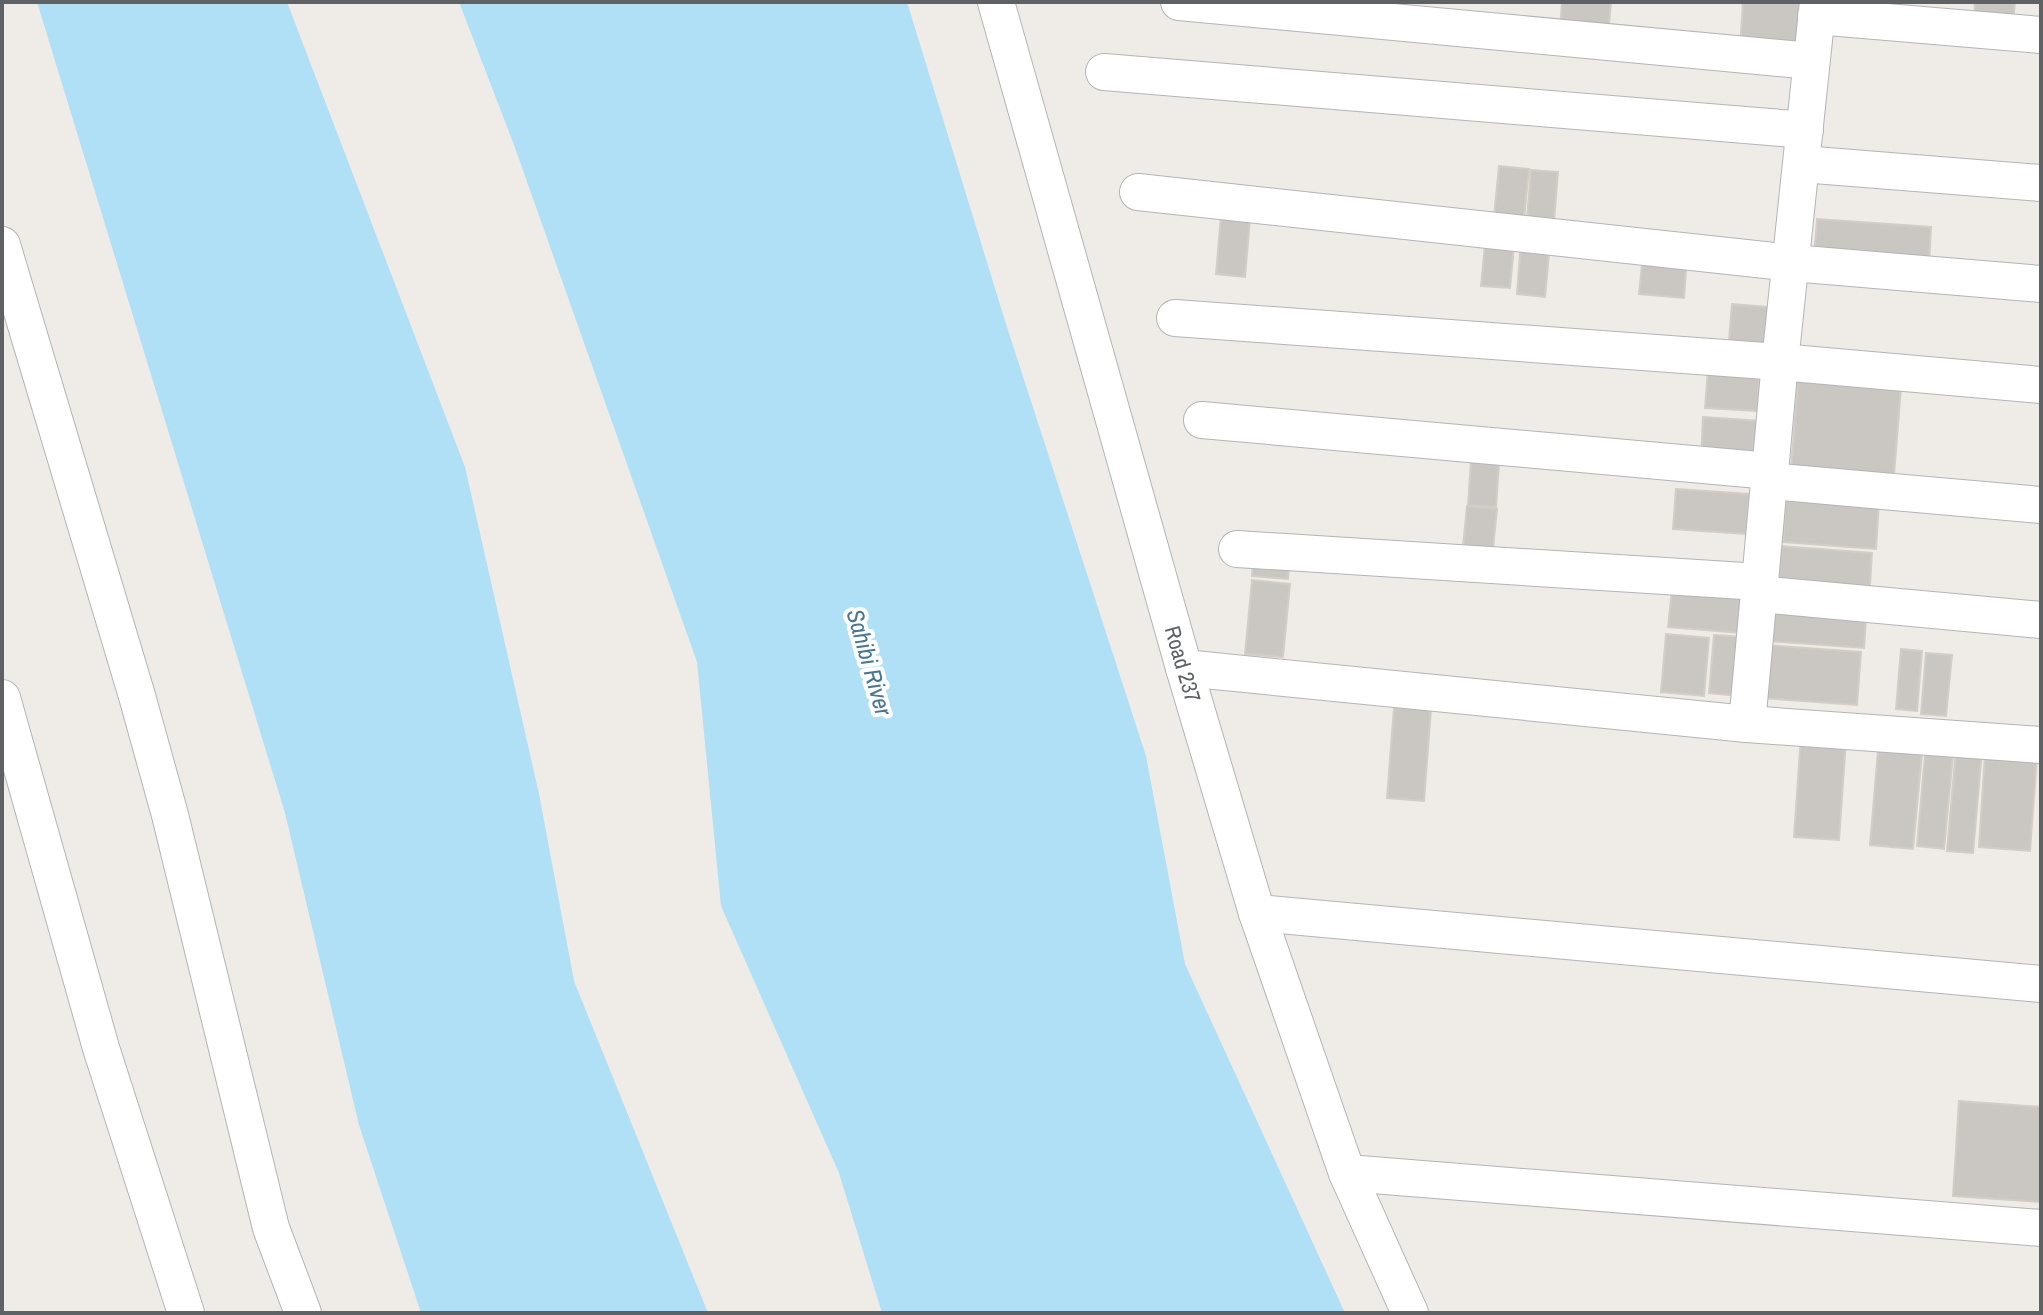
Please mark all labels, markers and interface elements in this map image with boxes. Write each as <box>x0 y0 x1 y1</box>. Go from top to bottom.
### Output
water label: Sahibi River <box>840 605 901 720</box>
street label: Road 237 <box>1158 622 1208 706</box>

